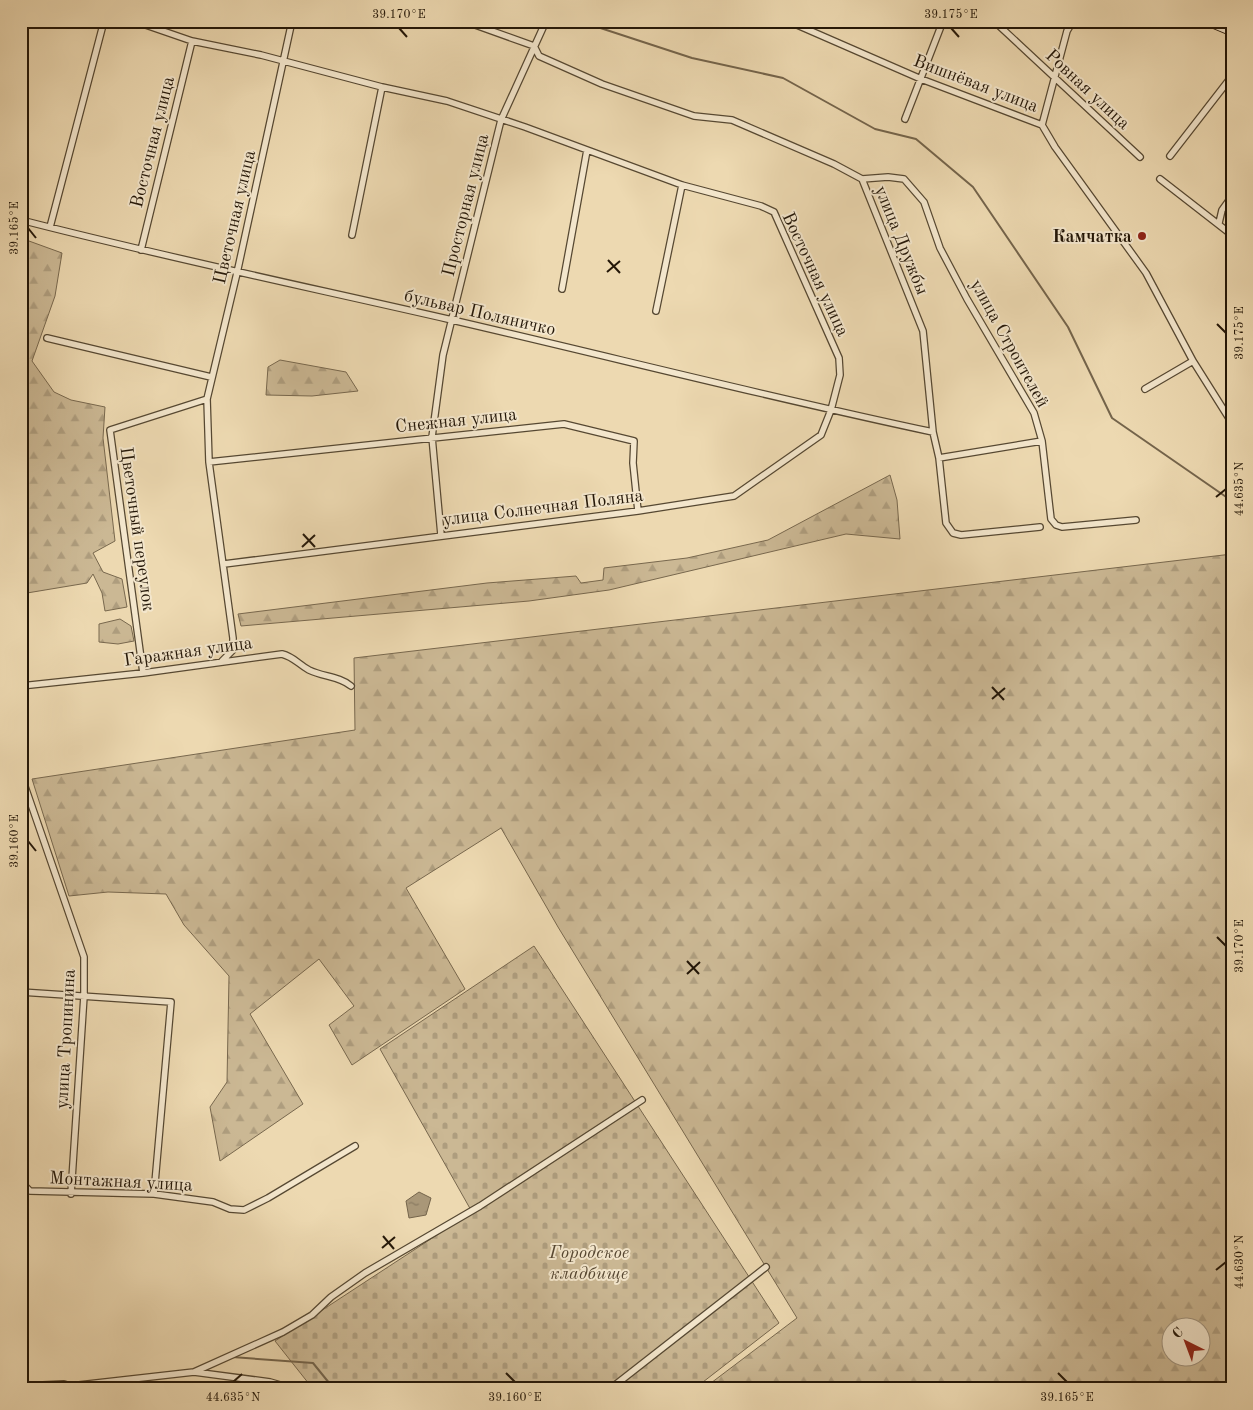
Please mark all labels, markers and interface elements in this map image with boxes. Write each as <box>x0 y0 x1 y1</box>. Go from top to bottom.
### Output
text: 39.175°E <box>924 8 978 21</box>
text: 39.170°E <box>372 9 426 21</box>
street label: Ровная улица <box>1042 46 1133 133</box>
street label: Вишнёвая улица <box>911 52 1041 116</box>
street label: Восточная улица <box>128 75 178 210</box>
street label: Просторная улица <box>440 132 492 278</box>
street label: Цветочная улица <box>211 148 259 286</box>
street label: улица Дружбы <box>871 183 931 298</box>
text: 39.165°E <box>8 201 21 255</box>
street label: Восточная улица <box>778 210 852 339</box>
place label: Камчатка <box>1052 228 1132 246</box>
marker: Камчатка <box>1136 230 1148 242</box>
street label: улица Строителей <box>966 276 1052 411</box>
street label: бульвар Поляничко <box>402 287 557 339</box>
text: 39.175°E <box>1233 306 1246 360</box>
street label: Снежная улица <box>394 406 518 436</box>
street label: Цветочный переулок <box>117 446 157 612</box>
text: 44.635°N <box>1233 462 1246 516</box>
street label: улица Солнечная Поляна <box>442 487 644 529</box>
street label: Гаражная улица <box>123 634 254 670</box>
text: 39.160°E <box>9 814 21 868</box>
text: 39.170°E <box>1234 919 1246 973</box>
street label: улица Тропинина <box>53 969 79 1109</box>
street label: Монтажная улица <box>49 1169 193 1195</box>
text: 44.630°N <box>1234 1235 1246 1289</box>
park label: Городское кладбище <box>548 1244 629 1283</box>
north arrow <box>1160 1318 1210 1368</box>
text: С <box>1170 1325 1186 1341</box>
text: 44.635°N <box>206 1391 260 1404</box>
text: 39.165°E <box>1040 1391 1094 1404</box>
text: 39.160°E <box>488 1392 542 1404</box>

